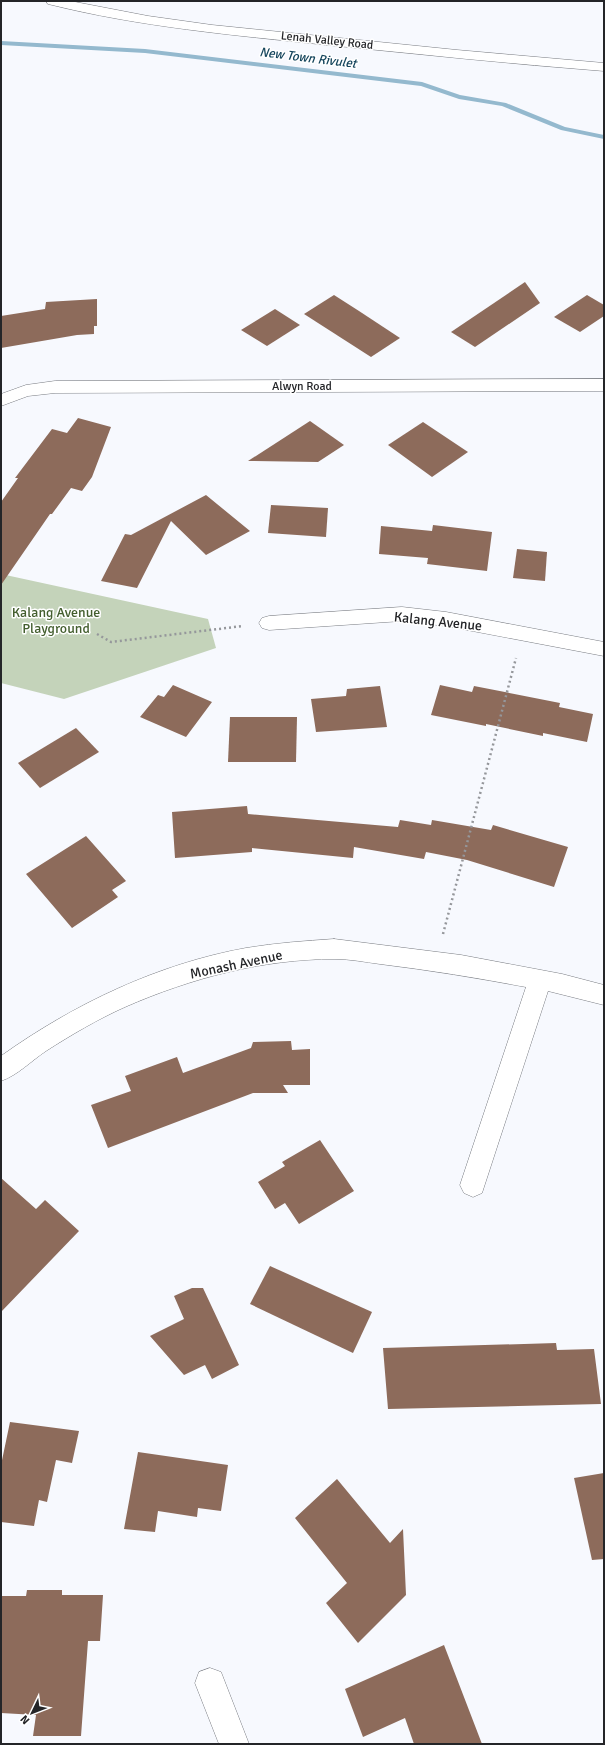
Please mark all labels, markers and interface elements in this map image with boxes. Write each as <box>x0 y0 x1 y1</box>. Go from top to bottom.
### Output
street label: Lenah Valley Road <box>280 28 374 53</box>
water label: New Town Rivulet <box>258 44 359 72</box>
street label: Alwyn Road <box>272 379 332 394</box>
park label: Kalang Avenue Playground <box>12 604 100 637</box>
street label: Kalang Avenue <box>393 608 483 635</box>
street label: Monash Avenue <box>188 946 284 983</box>
north arrow <box>12 1693 52 1733</box>
text: N <box>18 1712 32 1727</box>

